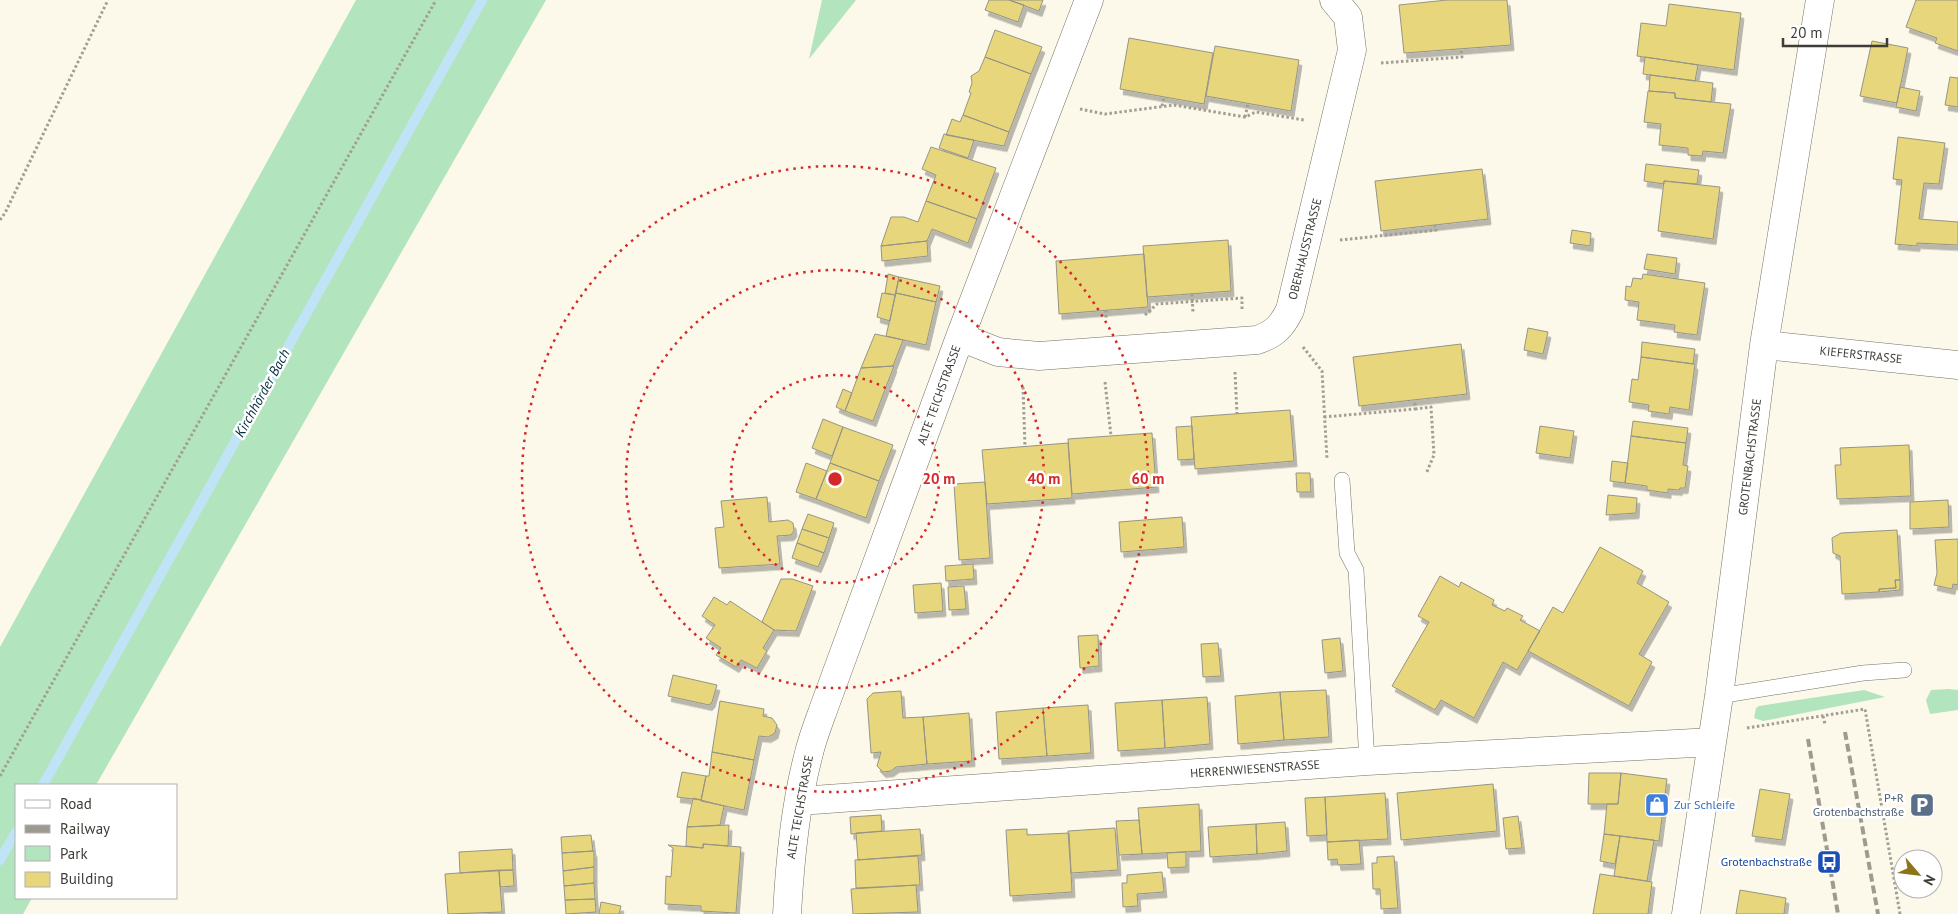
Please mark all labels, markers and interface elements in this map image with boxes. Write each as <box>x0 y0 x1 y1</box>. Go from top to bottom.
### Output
scale bar <box>1783 15 1887 47</box>
text: 20 m <box>1790 23 1823 42</box>
street label: OBERHAUSSTRASSE <box>1285 197 1324 301</box>
street label: ALTE TEICHSTRASSE <box>913 343 964 447</box>
street label: KIEFERSTRASSE <box>1819 343 1903 366</box>
water label: Kirchhörder Bach <box>230 346 294 440</box>
street label: GROTENBACHSTRASSE <box>1735 398 1764 516</box>
text: 20 m <box>923 469 955 488</box>
text: 40 m <box>1028 469 1060 488</box>
text: 60 m <box>1132 469 1164 488</box>
centre of rings <box>826 470 844 488</box>
street label: ALTE TEICHSTRASSE <box>783 754 816 860</box>
street label: HERRENWIESENSTRASSE <box>1190 756 1320 781</box>
legend <box>15 784 178 899</box>
place label: P+R Grotenbachstraße <box>1813 790 1904 819</box>
shop icon: Zur Schleife <box>1644 792 1670 818</box>
parking icon: P+R Grotenbachstraße <box>1909 792 1935 818</box>
text: Road <box>60 794 92 813</box>
place label: Zur Schleife <box>1674 797 1735 812</box>
text: Railway <box>60 819 110 838</box>
text: Park <box>60 844 88 863</box>
bus stop icon: Grotenbachstraße <box>1816 849 1842 875</box>
north arrow <box>1893 849 1943 899</box>
place label: Grotenbachstraße <box>1721 854 1812 869</box>
text: Building <box>60 869 114 888</box>
text: N <box>1919 872 1940 888</box>

